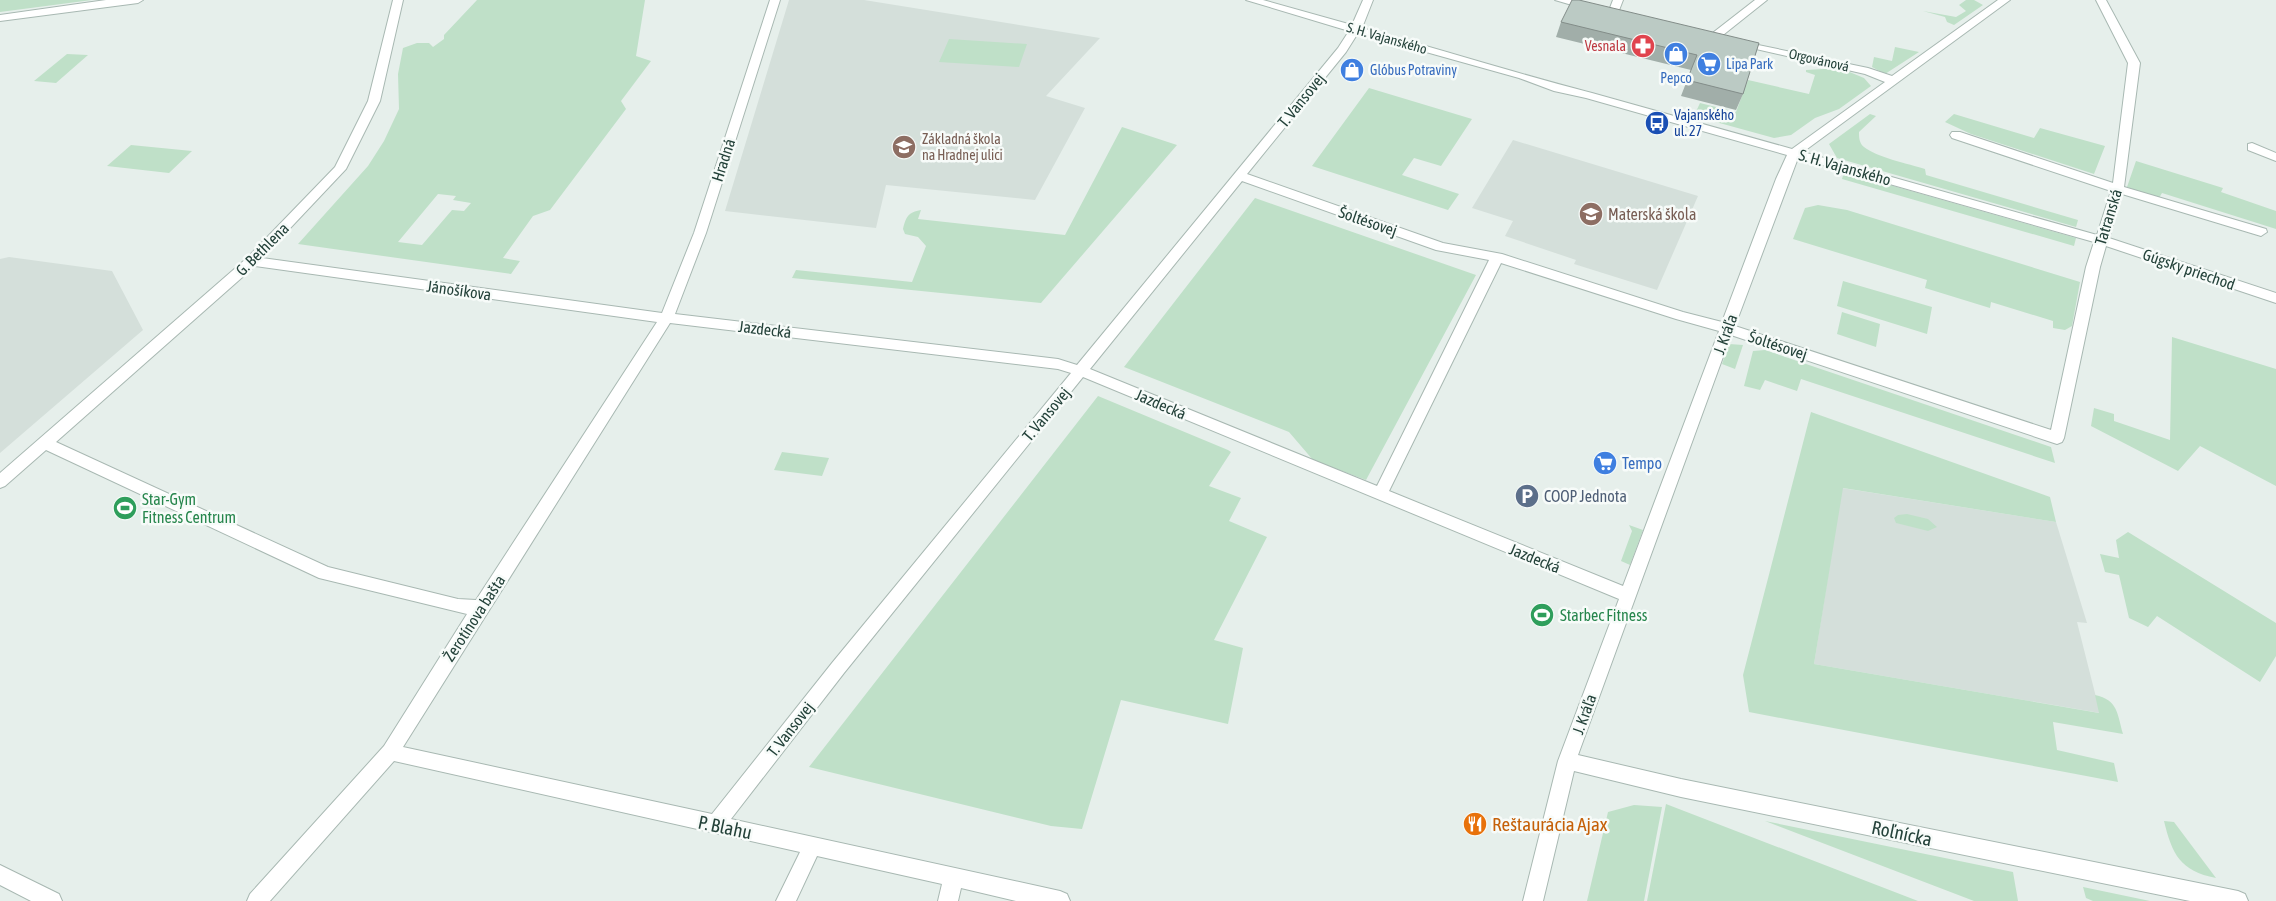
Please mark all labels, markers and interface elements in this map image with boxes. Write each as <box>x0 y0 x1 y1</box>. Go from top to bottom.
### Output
street label: S. H. Vajanského <box>1345 19 1429 57</box>
pharmacy icon: Vesnala <box>1630 33 1656 59</box>
place label: Vesnala <box>1585 38 1626 54</box>
shop icon: Pepco <box>1663 41 1689 67</box>
street label: Orgovánová <box>1787 45 1851 75</box>
supermarket icon: Lipa Park <box>1696 51 1722 77</box>
place label: Lipa Park <box>1726 56 1773 72</box>
shop icon: Glóbus Potraviny <box>1339 57 1365 83</box>
place label: Glóbus Potraviny <box>1370 62 1457 78</box>
street label: T. Vansovej <box>1274 69 1329 131</box>
place label: Pepco <box>1660 70 1692 86</box>
place label: Vajanského ul. 27 <box>1674 107 1734 139</box>
bus stop icon: Vajanského ul. 27 <box>1644 110 1670 136</box>
place label: Základná škola na Hradnej ulici <box>922 131 1003 163</box>
school or university icon: Základná škola na Hradnej ulici <box>891 134 917 160</box>
street label: Hradná <box>708 136 738 184</box>
street label: S. H. Vajanského <box>1797 145 1893 190</box>
street label: Tatranská <box>2091 187 2125 247</box>
school or university icon: Materská škola <box>1578 201 1604 227</box>
street label: Šoltésovej <box>1336 203 1400 240</box>
place label: Materská škola <box>1608 205 1696 223</box>
street label: G. Bethlena <box>232 219 292 279</box>
street label: Gúgsky priechod <box>2140 245 2238 294</box>
street label: Jánošíkova <box>426 277 492 303</box>
street label: J. Kráľa <box>1709 312 1741 356</box>
street label: Jazdecká <box>737 317 793 341</box>
street label: Šoltésovej <box>1746 327 1810 364</box>
street label: T. Vansovej <box>1018 384 1074 445</box>
street label: Jazdecká <box>1133 385 1189 423</box>
supermarket icon: Tempo <box>1592 450 1618 476</box>
place label: Tempo <box>1622 454 1662 473</box>
parking icon: COOP Jednota <box>1514 483 1540 509</box>
place label: COOP Jednota <box>1544 487 1627 505</box>
place label: Star-Gym Fitness Centrum <box>142 490 236 526</box>
sports icon: Star-Gym Fitness Centrum <box>112 495 138 521</box>
street label: Jazdecká <box>1507 540 1563 576</box>
street label: Žerotínova bašta <box>440 572 508 664</box>
sports icon: Starbec Fitness <box>1529 602 1555 628</box>
place label: Starbec Fitness <box>1560 606 1648 624</box>
street label: J. Kráľa <box>1568 692 1600 736</box>
street label: T. Vansovej <box>763 698 818 760</box>
street label: P. Blahu <box>696 811 754 843</box>
restaurant icon: Reštaurácia Ajax <box>1462 811 1488 837</box>
place label: Reštaurácia Ajax <box>1492 813 1608 835</box>
street label: Roľnícka <box>1870 816 1934 850</box>

